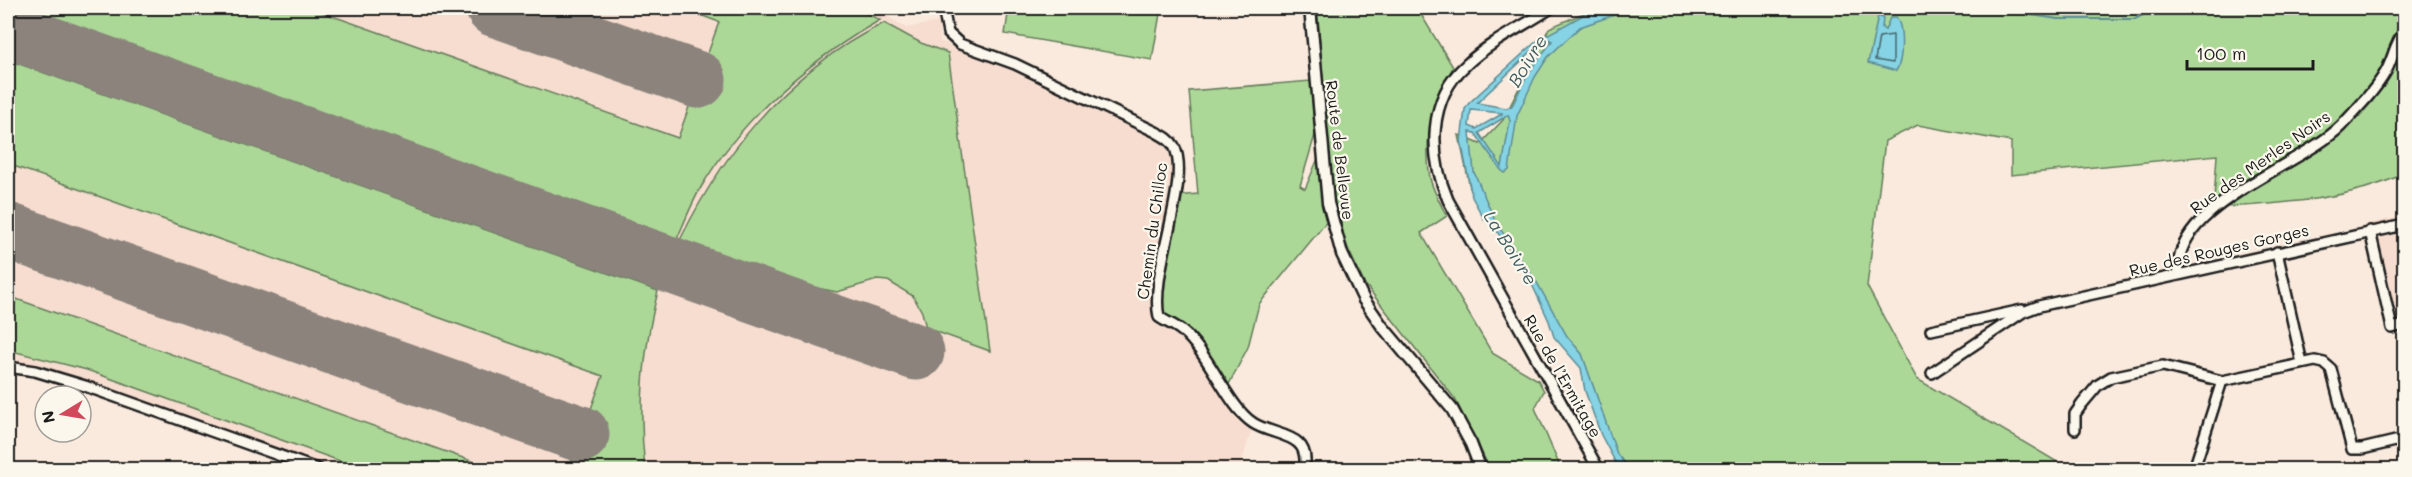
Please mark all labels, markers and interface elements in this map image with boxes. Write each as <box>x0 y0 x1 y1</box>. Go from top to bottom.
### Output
water label: Boivre <box>1502 30 1552 91</box>
scale bar <box>2187 33 2313 71</box>
text: 100 m <box>2196 41 2246 65</box>
street label: Route de Bellevue <box>1322 79 1359 221</box>
street label: Rue des Merles Noirs <box>2186 105 2334 218</box>
street label: Chemin du Chilloc <box>1131 161 1172 301</box>
water label: La Boivre <box>1479 206 1543 289</box>
street label: Rue des Rouges Gorges <box>2127 219 2311 280</box>
street label: Rue de l’Ermitage <box>1520 310 1607 441</box>
north arrow <box>33 384 93 444</box>
text: N <box>36 409 59 425</box>

